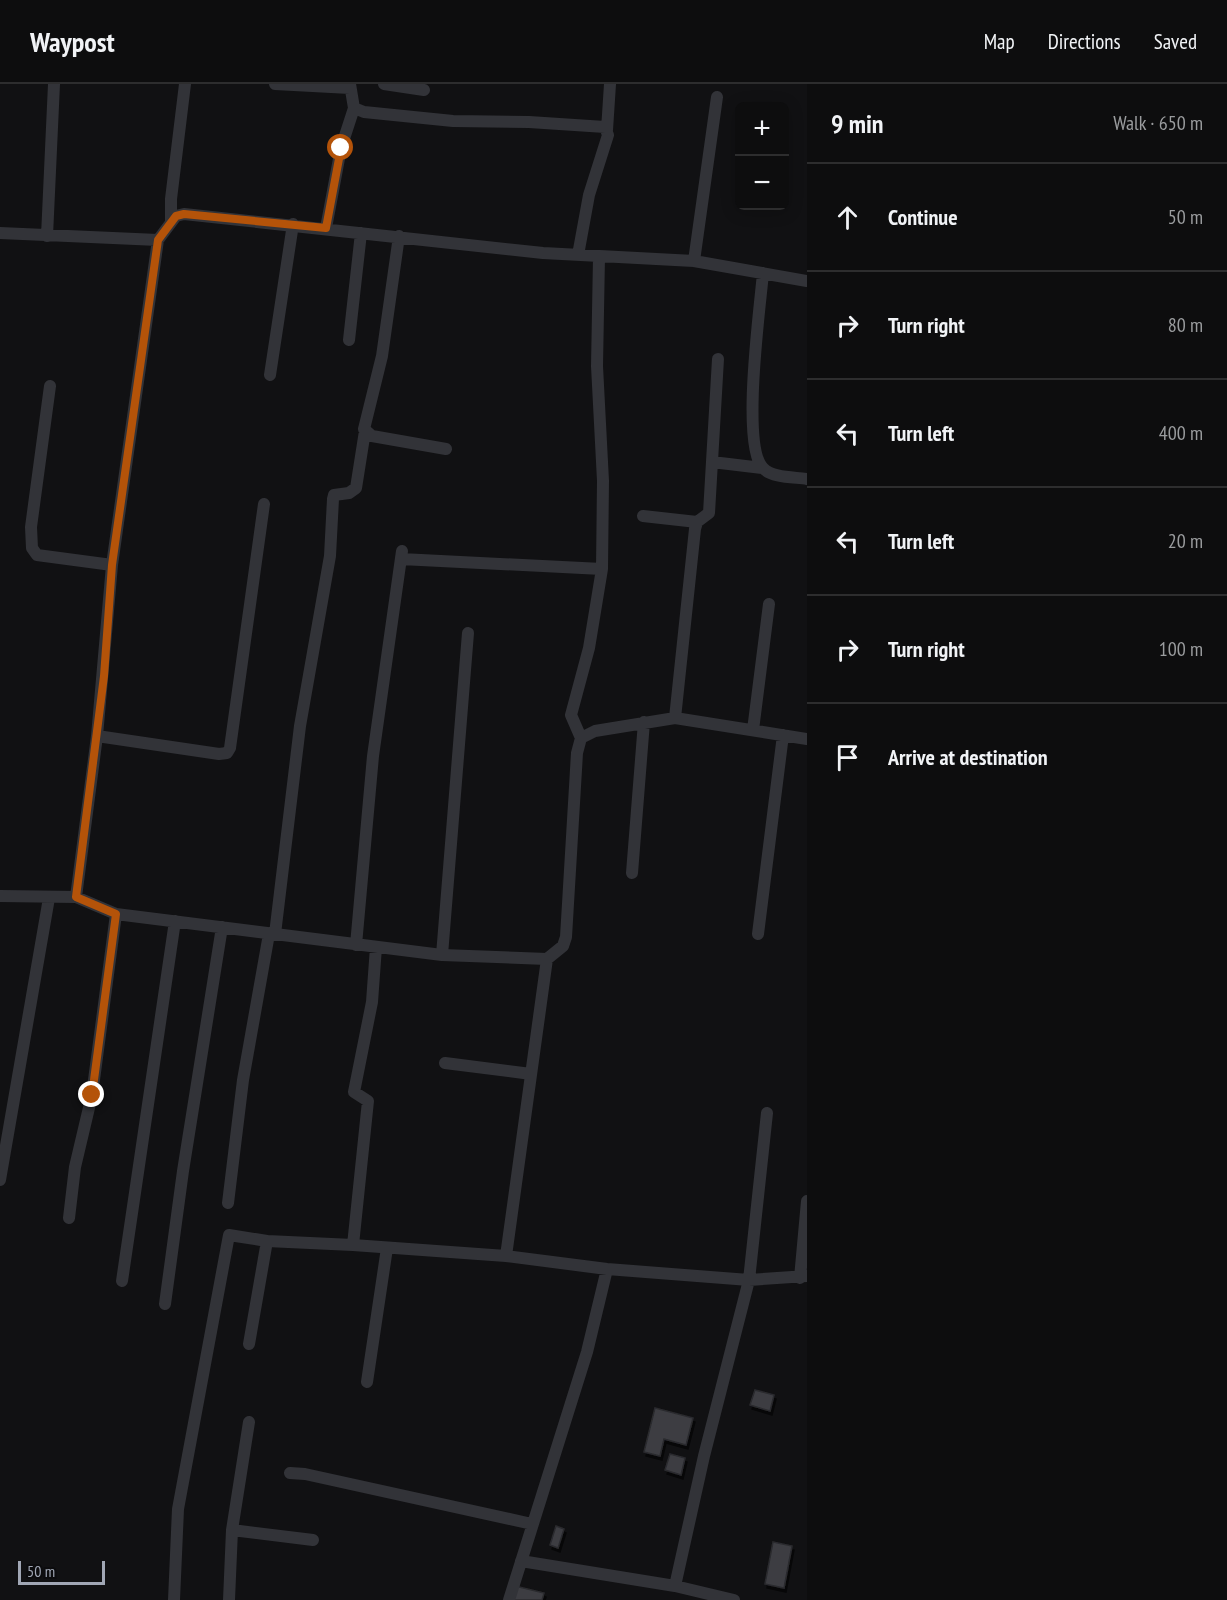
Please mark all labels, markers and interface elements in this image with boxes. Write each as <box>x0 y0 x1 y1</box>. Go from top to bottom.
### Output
text: Waypost <box>30 23 115 60</box>
text: Map <box>984 28 1015 55</box>
text: Directions <box>1048 28 1121 55</box>
text: Saved <box>1154 28 1197 55</box>
map controls <box>735 102 789 210</box>
button: + <box>735 102 789 156</box>
text: 9 min <box>831 107 884 140</box>
text: Walk · 650 m <box>1113 110 1203 136</box>
route start <box>327 134 353 160</box>
button: − <box>735 156 789 210</box>
icon: ahead <box>831 201 864 234</box>
text: Continue <box>888 203 958 231</box>
text: 50 m <box>1168 204 1203 230</box>
icon: right <box>831 309 864 342</box>
text: Turn right <box>888 311 965 339</box>
text: 80 m <box>1168 312 1203 338</box>
icon: left <box>831 417 864 450</box>
text: Turn left <box>888 419 954 447</box>
text: 400 m <box>1159 420 1203 446</box>
icon: left <box>831 525 864 558</box>
text: Turn left <box>888 527 954 555</box>
text: 20 m <box>1168 528 1203 554</box>
icon: right <box>831 633 864 666</box>
text: Turn right <box>888 635 965 663</box>
text: 100 m <box>1159 636 1203 662</box>
icon: arrive <box>831 741 864 774</box>
text: Arrive at destination <box>888 743 1048 771</box>
route end <box>78 1081 104 1107</box>
scale bar <box>18 1558 105 1586</box>
text: 50 m <box>27 1561 55 1581</box>

